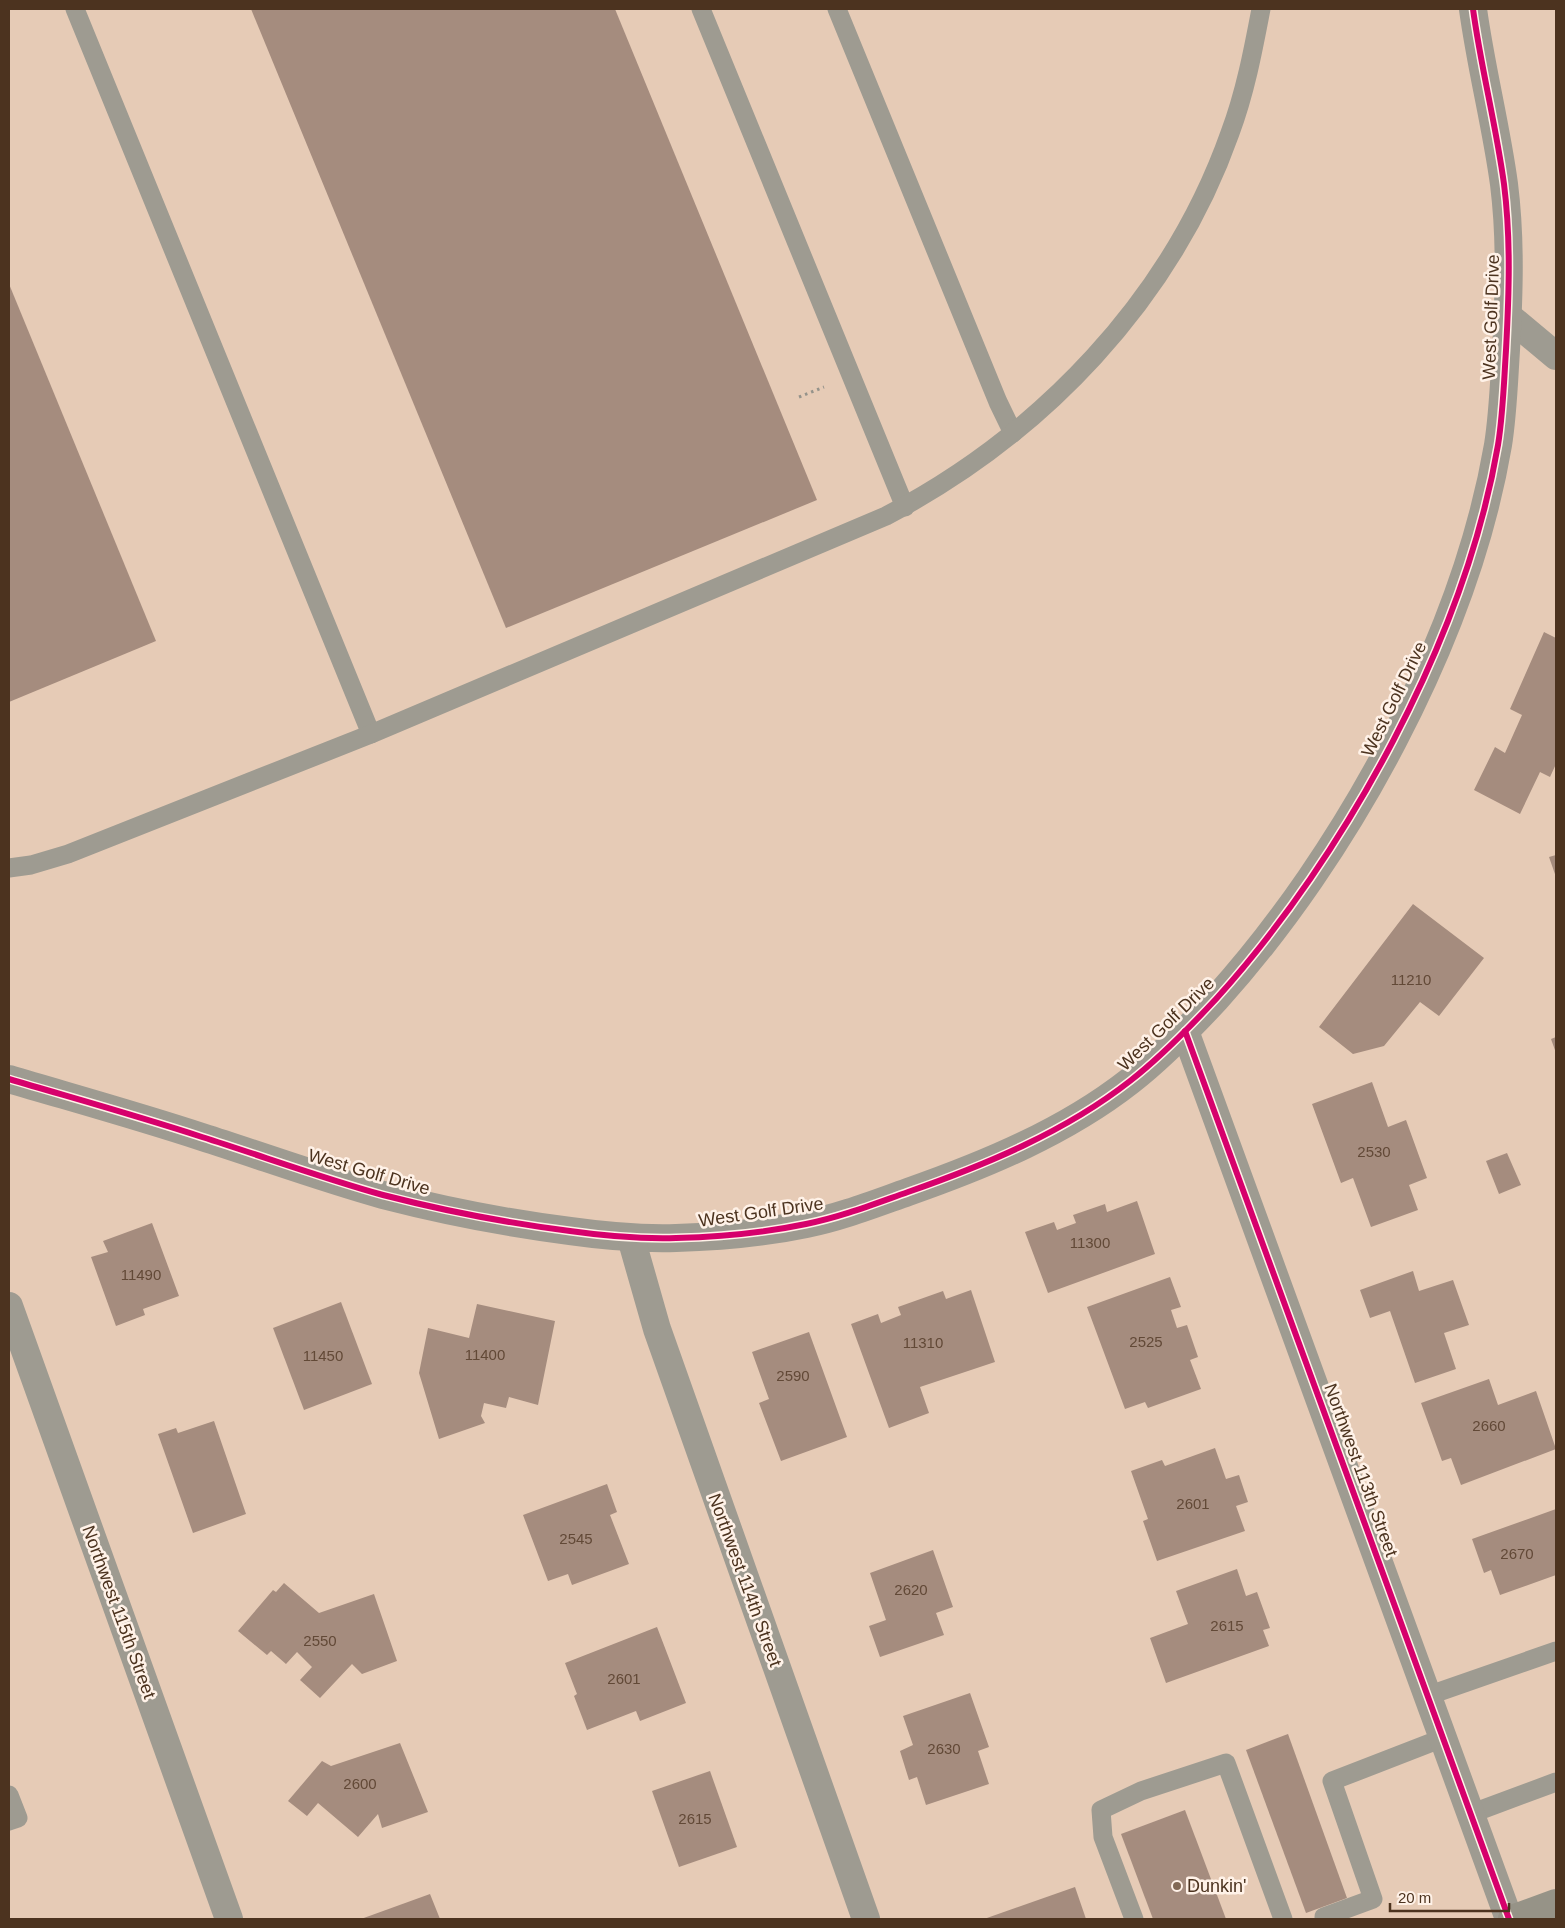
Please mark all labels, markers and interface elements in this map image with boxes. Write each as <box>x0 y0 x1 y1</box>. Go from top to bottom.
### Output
street label: West Golf Drive <box>1479 254 1503 380</box>
street label: West Golf Drive <box>1357 638 1431 760</box>
house number: 11210 <box>1391 971 1431 988</box>
street label: West Golf Drive <box>1114 973 1218 1075</box>
house number: 2530 <box>1357 1143 1391 1160</box>
street label: West Golf Drive <box>306 1145 432 1199</box>
street label: West Golf Drive <box>697 1193 825 1231</box>
house number: 11300 <box>1070 1234 1110 1251</box>
house number: 11490 <box>121 1266 161 1283</box>
house number: 2525 <box>1129 1333 1163 1350</box>
house number: 11310 <box>903 1334 943 1351</box>
house number: 11400 <box>465 1346 505 1363</box>
house number: 11450 <box>303 1347 343 1364</box>
house number: 2590 <box>776 1367 810 1384</box>
street label: Northwest 113th Street <box>1320 1381 1402 1559</box>
house number: 2660 <box>1472 1417 1506 1434</box>
street label: Northwest 114th Street <box>704 1491 786 1669</box>
house number: 2601 <box>1176 1495 1210 1512</box>
street label: Northwest 115th Street <box>78 1523 160 1701</box>
house number: 2545 <box>559 1530 593 1547</box>
house number: 2670 <box>1500 1545 1534 1562</box>
house number: 2620 <box>894 1581 928 1598</box>
house number: 2615 <box>1210 1617 1244 1634</box>
house number: 2550 <box>303 1632 337 1649</box>
house number: 2601 <box>607 1670 641 1687</box>
house number: 2630 <box>927 1740 961 1757</box>
house number: 2600 <box>343 1775 377 1792</box>
house number: 2615 <box>678 1810 712 1827</box>
place label: Dunkin' <box>1187 1876 1246 1896</box>
marker: Dunkin' <box>1171 1880 1183 1892</box>
scale bar <box>1390 1880 1509 1912</box>
text: 20 m <box>1398 1889 1431 1906</box>

